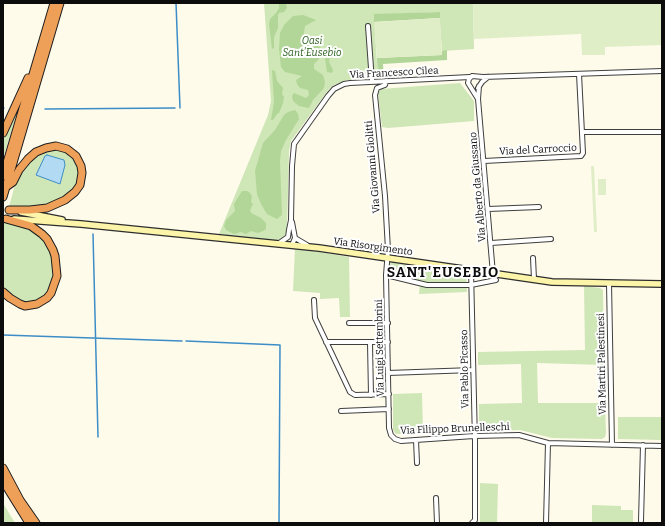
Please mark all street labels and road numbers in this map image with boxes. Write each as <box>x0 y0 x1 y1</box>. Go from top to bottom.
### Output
street label: Via Francesco Cilea <box>349 65 439 81</box>
street label: Via Giovanni Giolitti <box>363 120 383 214</box>
street label: Via Alberto da Giussano <box>467 131 489 243</box>
street label: Via del Carroccio <box>499 142 577 158</box>
street label: Via Risorgimento <box>333 235 413 259</box>
street label: Via Luigi Settembrini <box>373 299 387 397</box>
street label: Via Martiri Palestinesi <box>595 313 609 415</box>
street label: Via Pablo Picasso <box>458 329 472 409</box>
street label: Via Filippo Brunelleschi <box>400 421 510 437</box>

